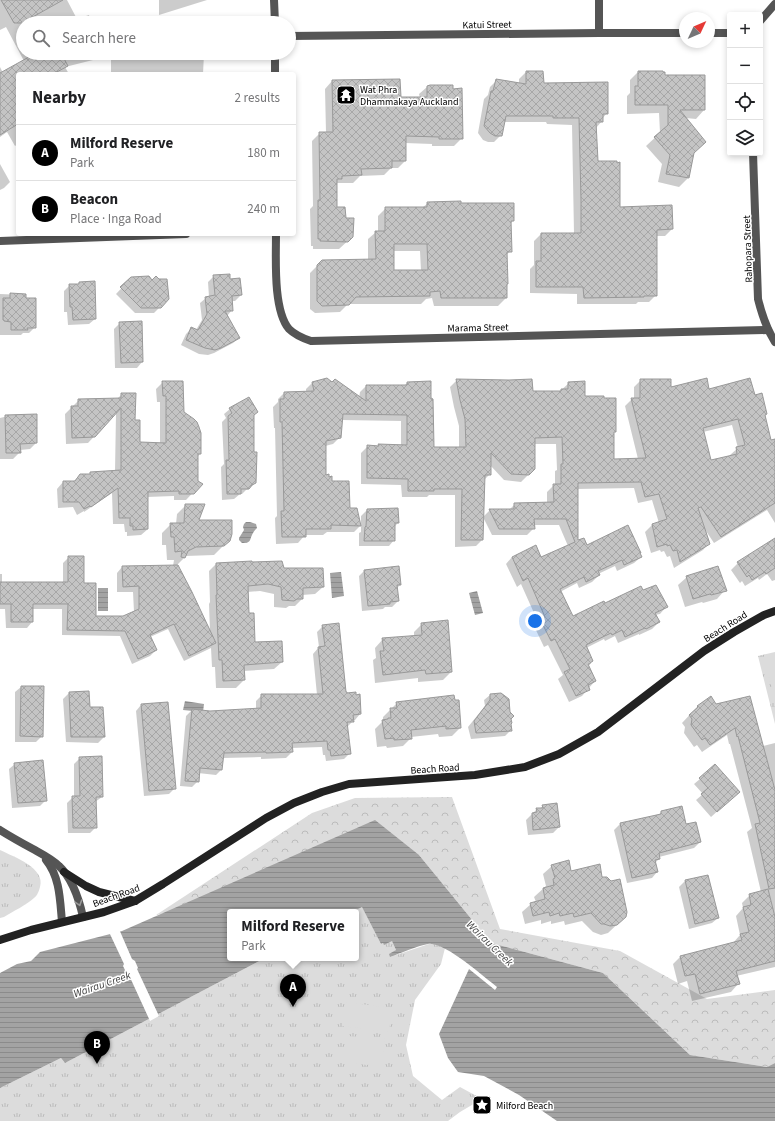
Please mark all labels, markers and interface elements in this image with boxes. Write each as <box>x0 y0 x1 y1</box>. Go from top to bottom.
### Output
north arrow <box>679 12 715 48</box>
map controls <box>727 12 763 156</box>
button: + <box>727 12 763 48</box>
search box <box>16 16 296 60</box>
street label: Katui Street <box>462 18 512 32</box>
icon: search <box>30 27 52 49</box>
text: Search here <box>62 28 136 49</box>
button: − <box>727 48 763 84</box>
place label: Wat Phra Dhammakaya Auckland <box>360 83 459 109</box>
temple icon: Wat Phra Dhammakaya Auckland <box>335 84 357 106</box>
button: locate <box>727 84 763 120</box>
text: Nearby <box>32 86 86 110</box>
text: 2 results <box>235 89 280 107</box>
button: layers <box>727 120 763 156</box>
text: Milford Reserve <box>70 133 173 154</box>
text: A <box>41 144 49 162</box>
text: 180 m <box>247 144 280 162</box>
text: Park <box>70 154 94 172</box>
text: Beacon <box>70 189 118 210</box>
text: B <box>41 200 49 218</box>
text: 240 m <box>247 200 280 218</box>
text: Place · Inga Road <box>70 210 162 228</box>
street label: Rahopara Street <box>740 214 756 283</box>
street label: Marama Street <box>447 320 509 336</box>
street label: Beach Road <box>701 608 750 646</box>
your location <box>525 611 545 631</box>
street label: Beach Road <box>410 760 460 778</box>
street label: Beach Road <box>91 881 142 911</box>
one-way arrow <box>74 899 83 906</box>
popup <box>227 909 359 961</box>
text: Milford Reserve <box>241 916 345 937</box>
water label: Wairau Creek <box>463 917 517 970</box>
text: Park <box>241 937 266 955</box>
water label: Wairau Creek <box>71 967 134 1001</box>
pin: A <box>280 974 306 1007</box>
pin: B <box>84 1031 110 1064</box>
place icon: Milford Beach <box>471 1094 493 1116</box>
place label: Milford Beach <box>496 1099 553 1113</box>

